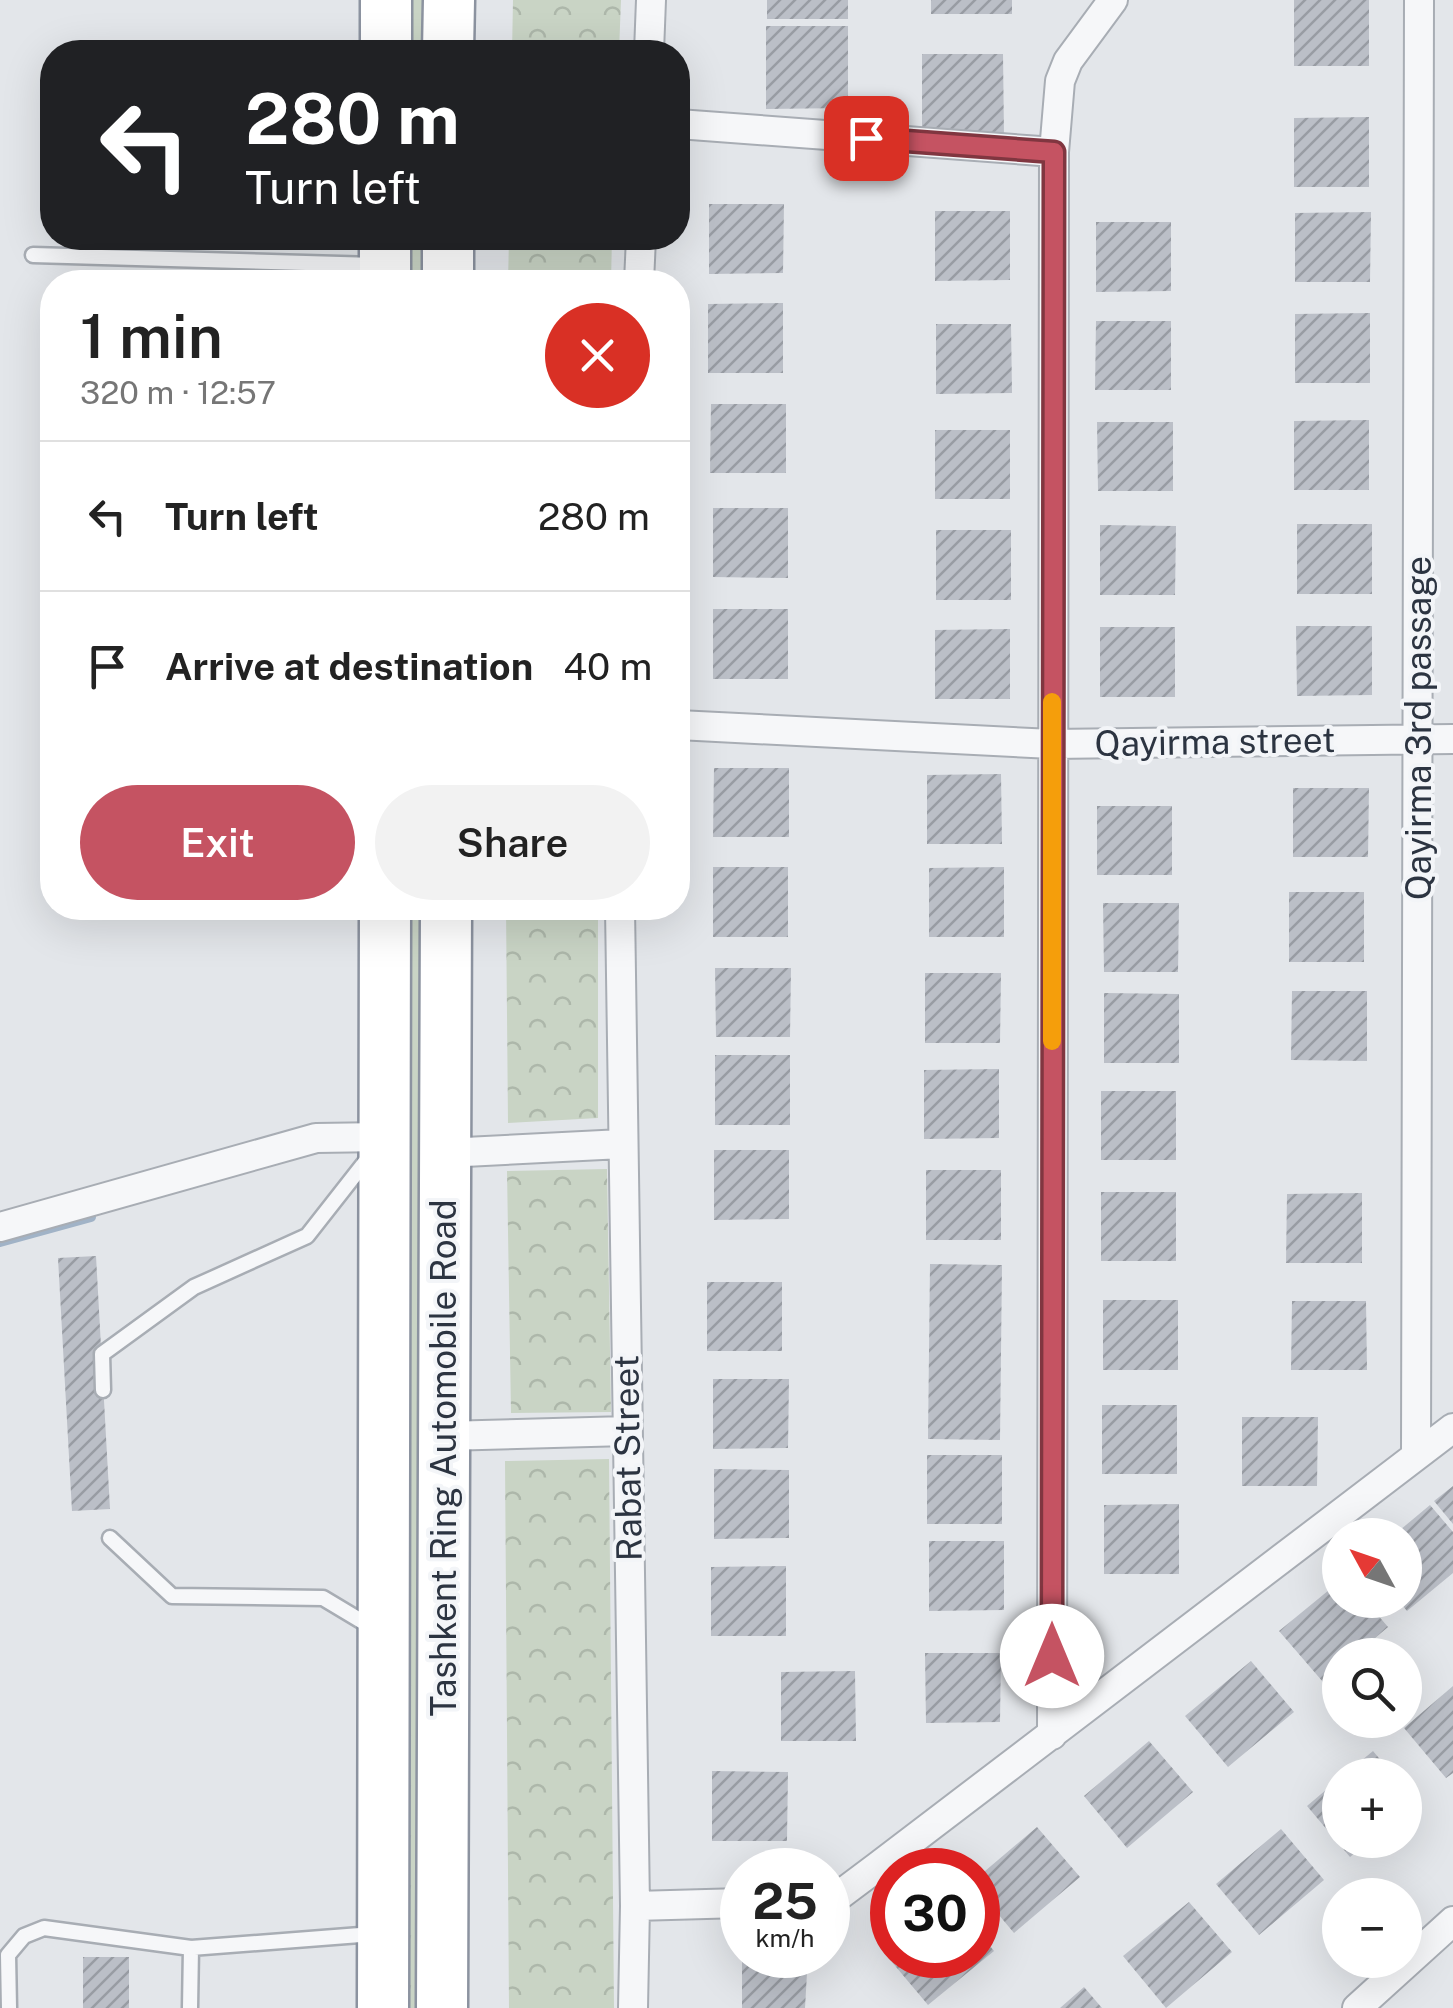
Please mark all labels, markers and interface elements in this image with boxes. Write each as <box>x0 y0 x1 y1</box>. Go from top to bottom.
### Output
text: 280 m <box>245 77 460 160</box>
icon: left <box>80 80 210 210</box>
pin <box>824 96 909 181</box>
icon: arrive <box>839 111 894 166</box>
text: Turn left <box>245 161 421 214</box>
text: 1 min <box>80 301 223 372</box>
button: close <box>545 303 650 408</box>
text: 320 m · 12:57 <box>80 374 276 411</box>
icon: left <box>80 489 135 544</box>
text: Turn left <box>165 494 319 539</box>
text: 280 m <box>538 494 650 539</box>
street label: Qayirma 3rd passage <box>1398 556 1439 900</box>
icon: arrive <box>80 639 135 694</box>
text: Arrive at destination <box>165 644 533 689</box>
text: 40 m <box>563 644 652 689</box>
street label: Qayirma street <box>1094 719 1336 764</box>
button: Exit <box>80 785 355 900</box>
button: Share <box>375 785 650 900</box>
street label: Tashkent Ring Automobile Road <box>423 1199 464 1717</box>
street label: Rabat Street <box>605 1355 650 1561</box>
north arrow <box>1322 1518 1422 1618</box>
map controls <box>1322 1518 1422 1978</box>
position arrow <box>1000 1604 1104 1708</box>
button: search <box>1322 1638 1422 1738</box>
button: + <box>1322 1758 1422 1858</box>
speed limit sign: 30 <box>870 1848 1000 1978</box>
text: 25 <box>752 1871 818 1930</box>
button: − <box>1322 1878 1422 1978</box>
text: km/h <box>756 1923 814 1953</box>

